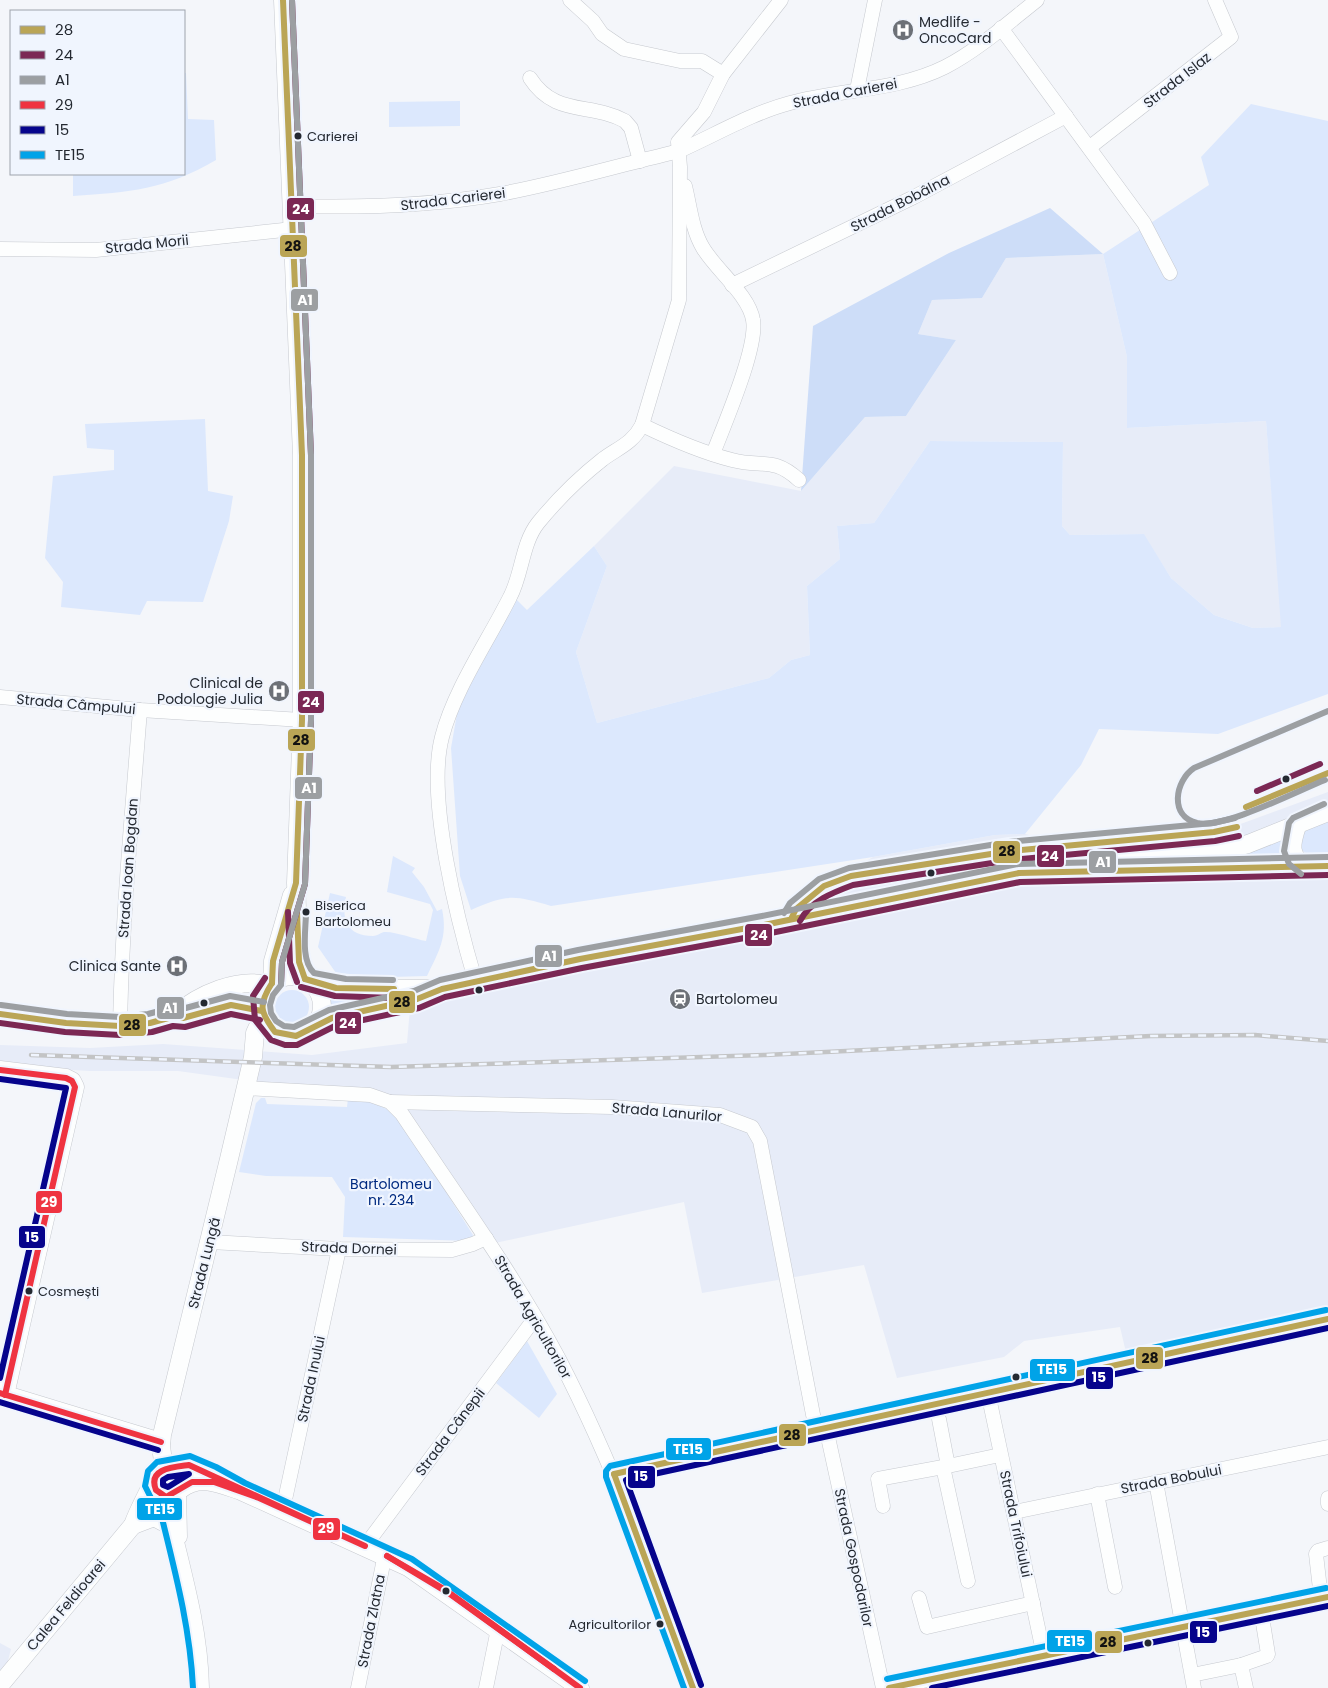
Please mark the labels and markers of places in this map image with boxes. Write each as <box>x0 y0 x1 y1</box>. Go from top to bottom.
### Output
place label: Medlife - OncoCard <box>919 12 991 48</box>
hospital icon: Medlife - OncoCard <box>891 18 915 42</box>
place label: Carierei <box>307 127 358 146</box>
marker: Carierei <box>293 131 303 141</box>
place label: Clinical de Podologie Julia <box>157 673 263 709</box>
hospital icon: Clinical de Podologie Julia <box>267 679 291 703</box>
unlabelled marker <box>1281 774 1291 784</box>
unlabelled marker <box>926 868 936 878</box>
place label: Biserica Bartolomeu <box>315 896 391 931</box>
marker: Biserica Bartolomeu <box>301 907 311 917</box>
hospital icon: Clinica Sante <box>165 954 189 978</box>
place label: Clinica Sante <box>69 956 161 976</box>
unlabelled marker <box>474 985 484 995</box>
station icon: Bartolomeu <box>668 987 692 1011</box>
place label: Bartolomeu <box>696 989 778 1009</box>
unlabelled marker <box>199 998 209 1008</box>
place label: Cosmești <box>38 1282 99 1301</box>
marker: Cosmești <box>24 1286 34 1296</box>
unlabelled marker <box>1011 1372 1021 1382</box>
unlabelled marker <box>441 1586 451 1596</box>
place label: Agricultorilor <box>569 1615 651 1634</box>
marker: Agricultorilor <box>655 1619 665 1629</box>
unlabelled marker <box>1143 1638 1153 1648</box>

